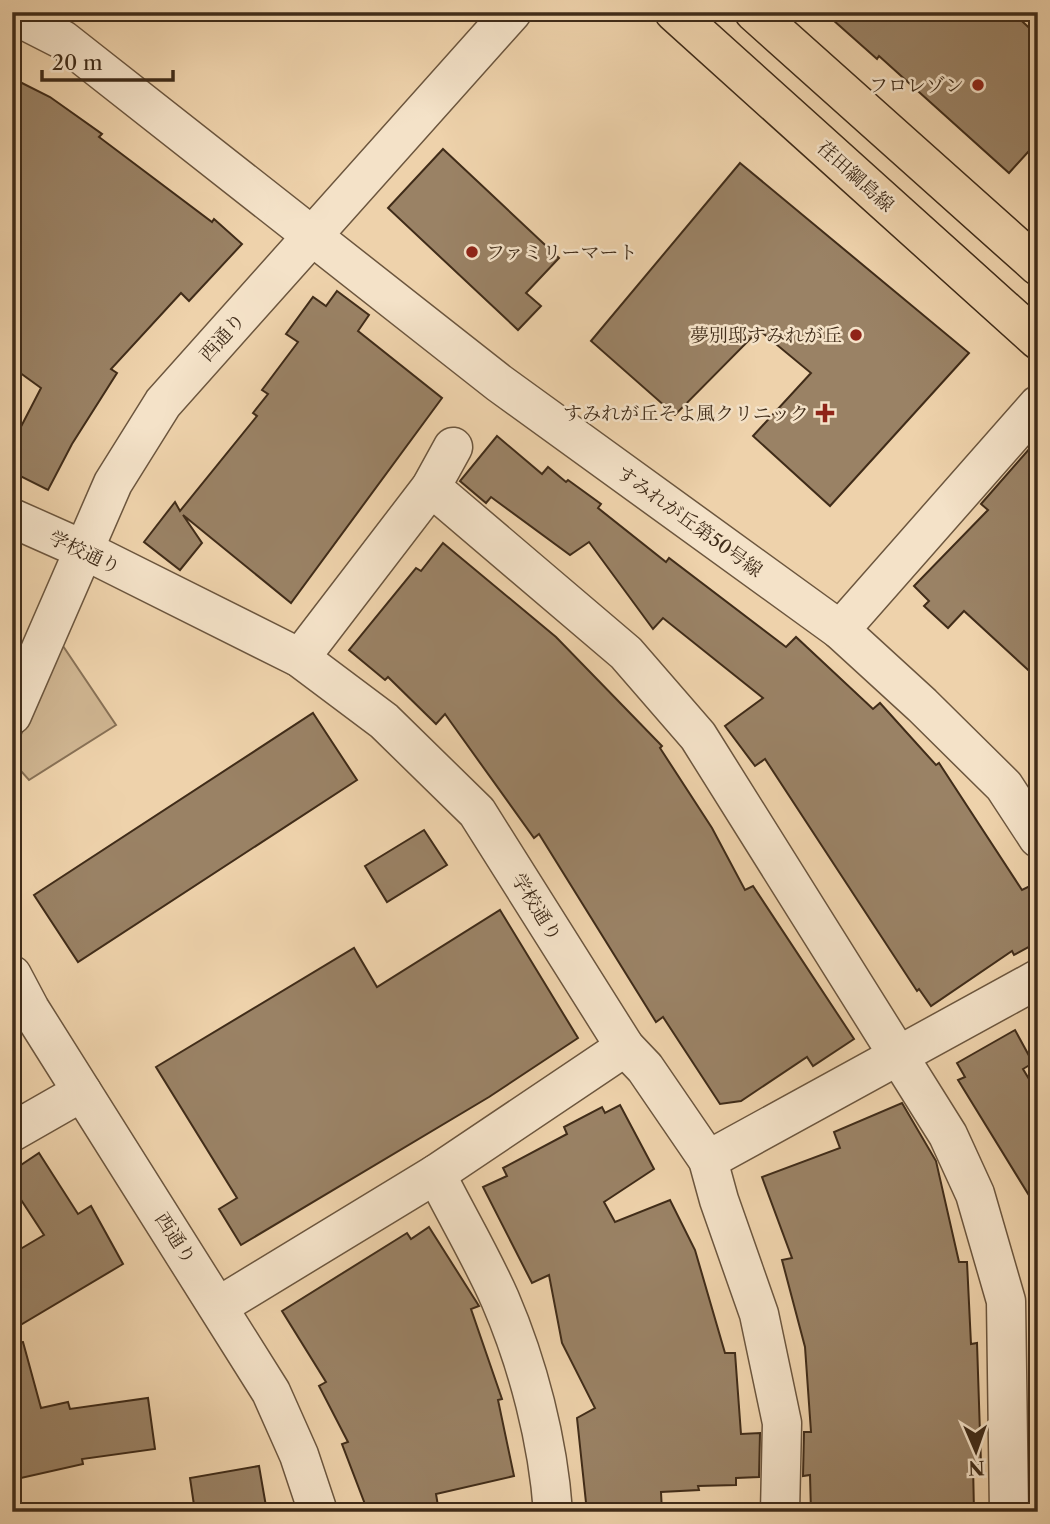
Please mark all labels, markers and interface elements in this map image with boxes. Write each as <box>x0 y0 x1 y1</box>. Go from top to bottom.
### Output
scale bar <box>42 38 173 82</box>
text: 20 m <box>52 50 103 75</box>
place label: フロレゾン <box>869 74 964 97</box>
marker: フロレゾン <box>970 77 986 93</box>
street label: 荏田綱島線 <box>813 136 899 217</box>
place label: ファミリーマート <box>486 241 638 264</box>
marker: ファミリーマート <box>464 244 480 260</box>
street label: 西通り <box>195 308 250 366</box>
place label: 夢別邸すみれが丘 <box>690 324 842 347</box>
marker: 夢別邸すみれが丘 <box>848 327 864 343</box>
place label: すみれが丘そよ風クリニック <box>563 402 809 425</box>
marker: すみれが丘そよ風クリニック <box>815 403 835 423</box>
street label: すみれが丘第50号線 <box>612 461 767 582</box>
street label: 学校通り <box>45 526 124 579</box>
street label: 学校通り <box>507 869 566 946</box>
street label: 西通り <box>150 1208 201 1268</box>
north arrow <box>942 1416 1012 1486</box>
text: N <box>968 1456 985 1479</box>

